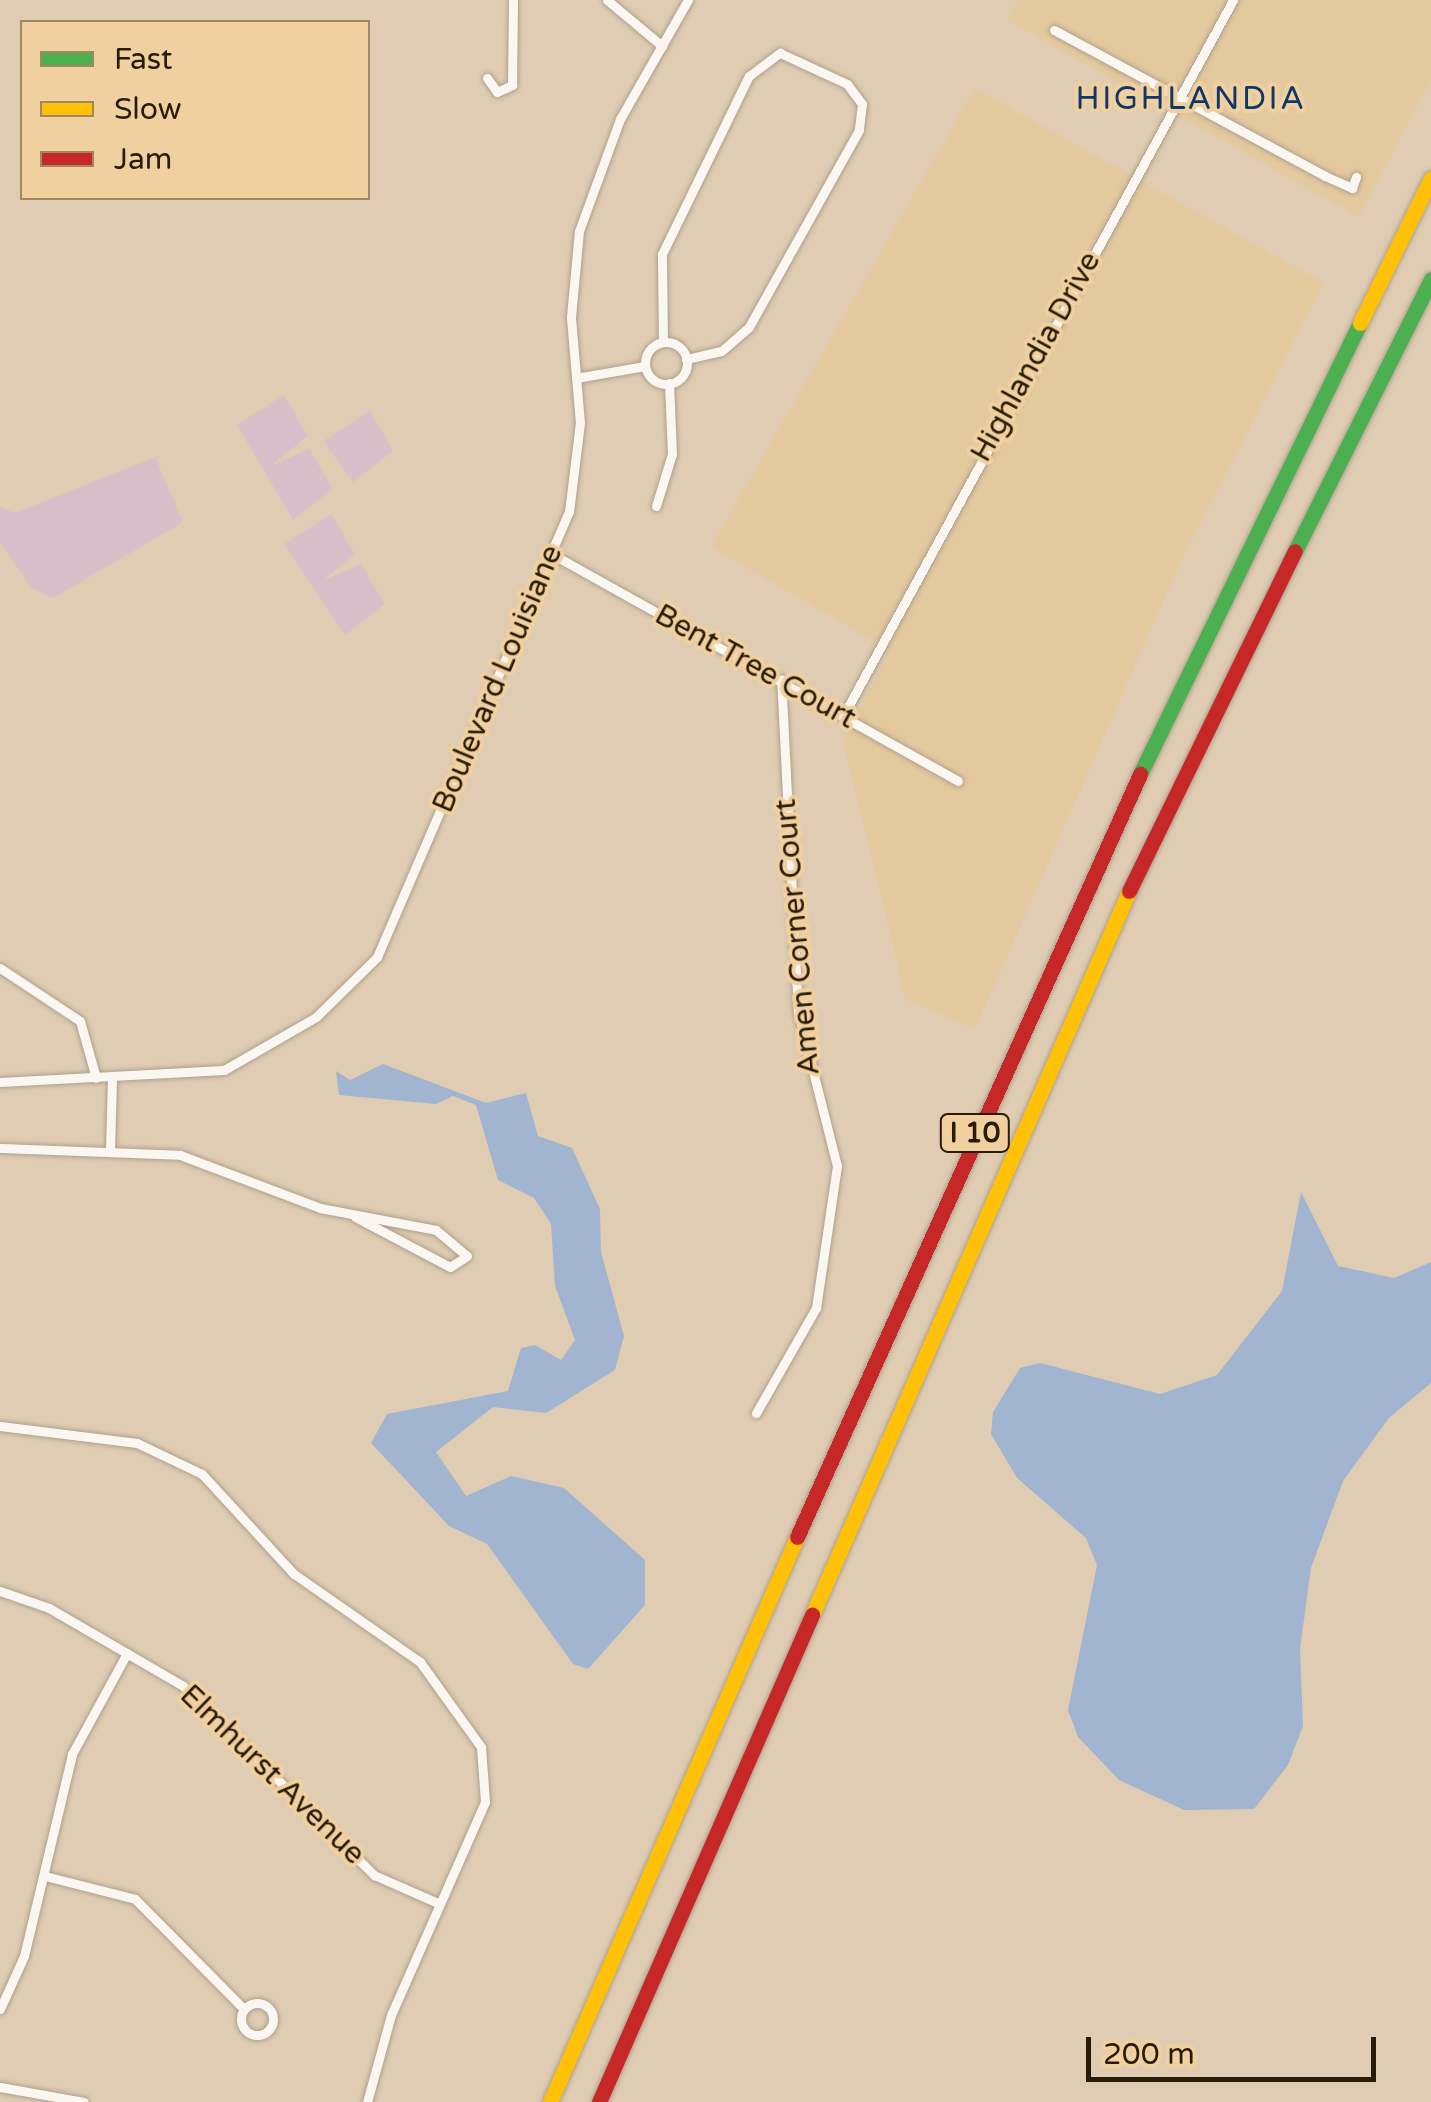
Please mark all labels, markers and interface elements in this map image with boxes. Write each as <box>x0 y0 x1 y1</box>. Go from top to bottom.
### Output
legend <box>20 20 370 200</box>
text: Fast <box>114 41 173 78</box>
district label: HIGHLANDIA <box>1075 80 1307 118</box>
text: Slow <box>114 91 182 128</box>
text: Jam <box>114 141 172 178</box>
street label: Highlandia Drive <box>963 246 1109 468</box>
street label: Boulevard Louisiane <box>425 540 571 818</box>
street label: Bent Tree Court <box>648 597 862 737</box>
street label: Amen Corner Court <box>768 797 828 1077</box>
road number: I 10 <box>938 1110 1012 1156</box>
street label: Elmhurst Avenue <box>172 1678 372 1872</box>
scale bar <box>1091 2017 1381 2079</box>
text: 200 m <box>1103 2036 1195 2073</box>

